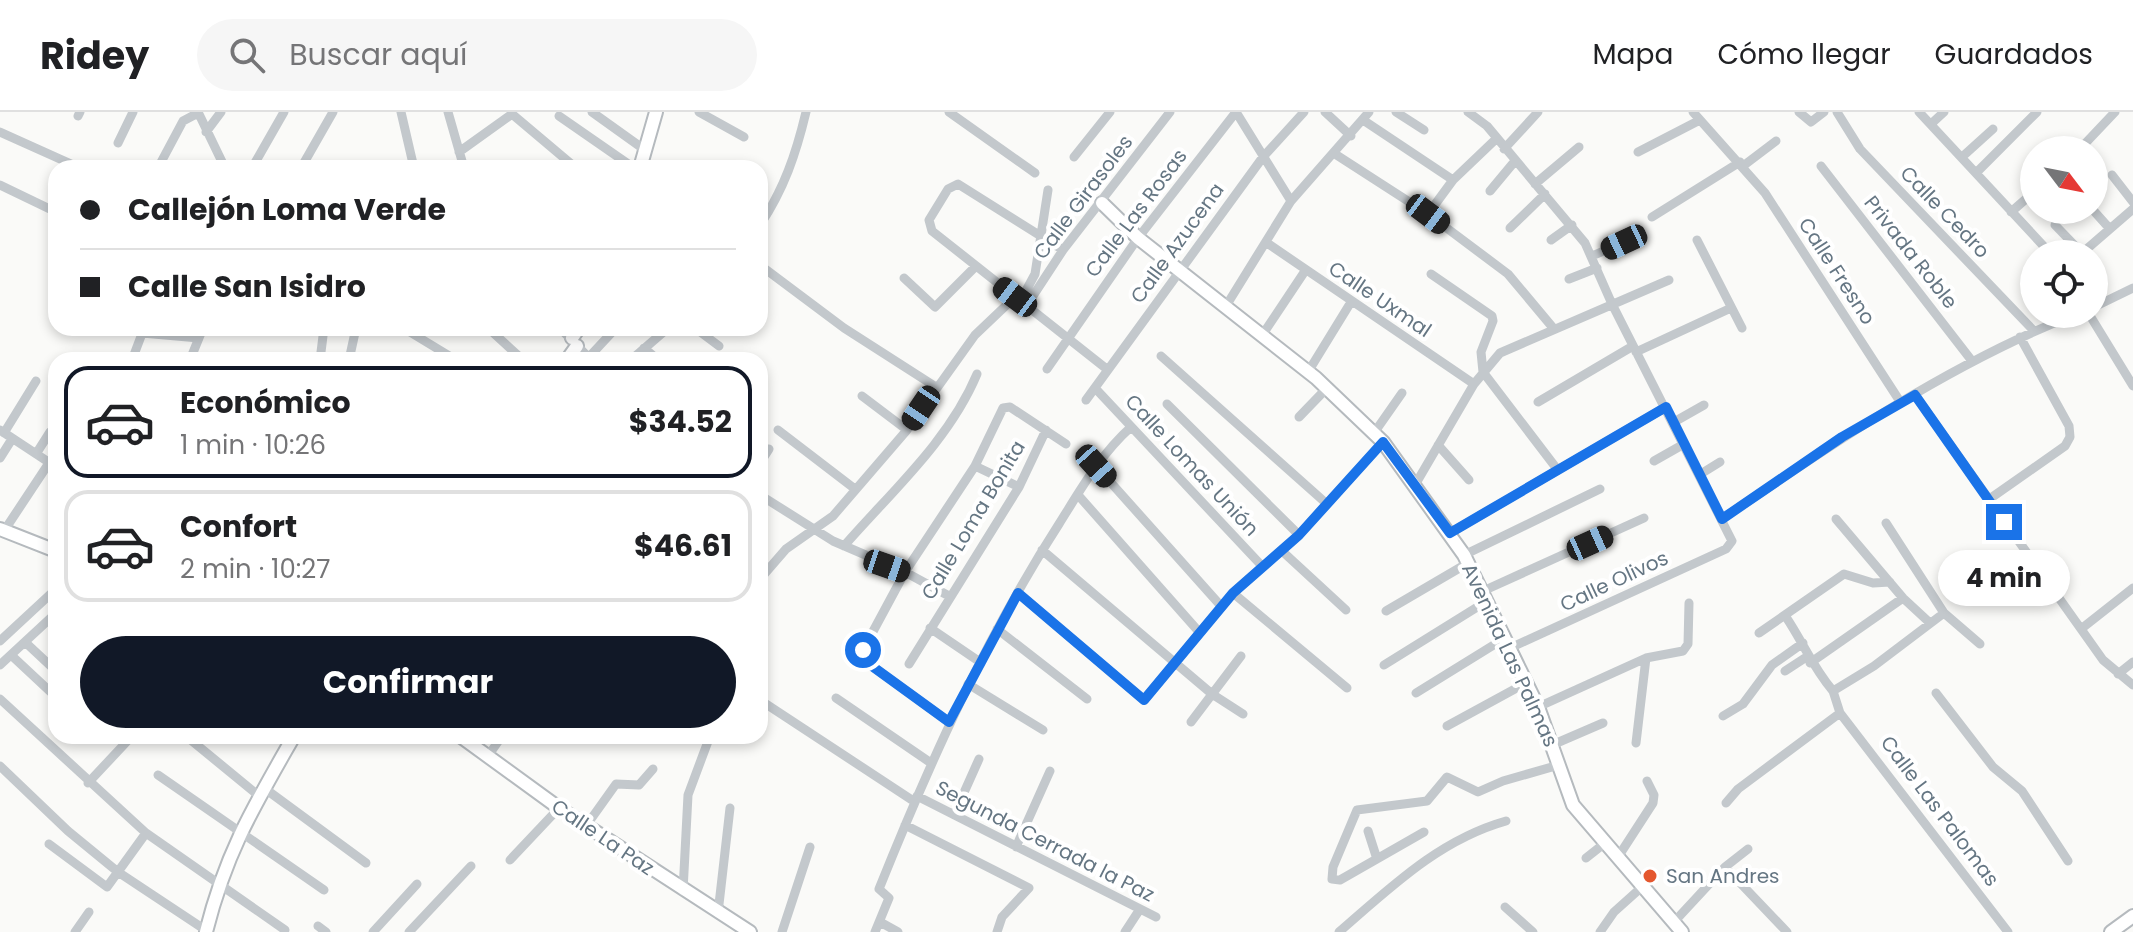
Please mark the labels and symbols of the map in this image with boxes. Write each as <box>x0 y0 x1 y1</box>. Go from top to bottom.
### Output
street label: Calle Girasoles <box>1027 129 1139 265</box>
north arrow <box>2020 136 2108 224</box>
street label: Calle Las Rosas <box>1079 143 1193 283</box>
street label: Calle Cedro <box>1894 160 1996 264</box>
street label: Calle Azucena <box>1124 177 1230 309</box>
street label: Privada Roble <box>1858 189 1964 315</box>
car <box>1402 190 1454 238</box>
street label: Calle Fresno <box>1792 212 1882 330</box>
car <box>1597 221 1651 263</box>
street label: Calle Uxmal <box>1323 254 1437 344</box>
car <box>989 273 1041 321</box>
car <box>898 381 944 435</box>
street label: Calle Lomas Unión <box>1119 388 1265 542</box>
street label: Calle Loma Bonita <box>914 435 1032 605</box>
car <box>1071 440 1121 492</box>
route end <box>1986 504 2022 540</box>
car <box>1563 522 1617 564</box>
street label: Calle Olivos <box>1555 544 1673 618</box>
car <box>860 547 914 585</box>
callout: 4 min <box>1938 550 2070 606</box>
street label: Avenida Las Palmas <box>1455 559 1565 751</box>
route start <box>845 632 881 668</box>
street label: Calle Las Palomas <box>1874 730 2006 892</box>
street label: Segunda Cerrada la Paz <box>931 774 1159 908</box>
street label: Calle La Paz <box>546 792 660 882</box>
place label: San Andres <box>1666 862 1780 890</box>
marker: San Andres <box>1641 867 1659 885</box>

